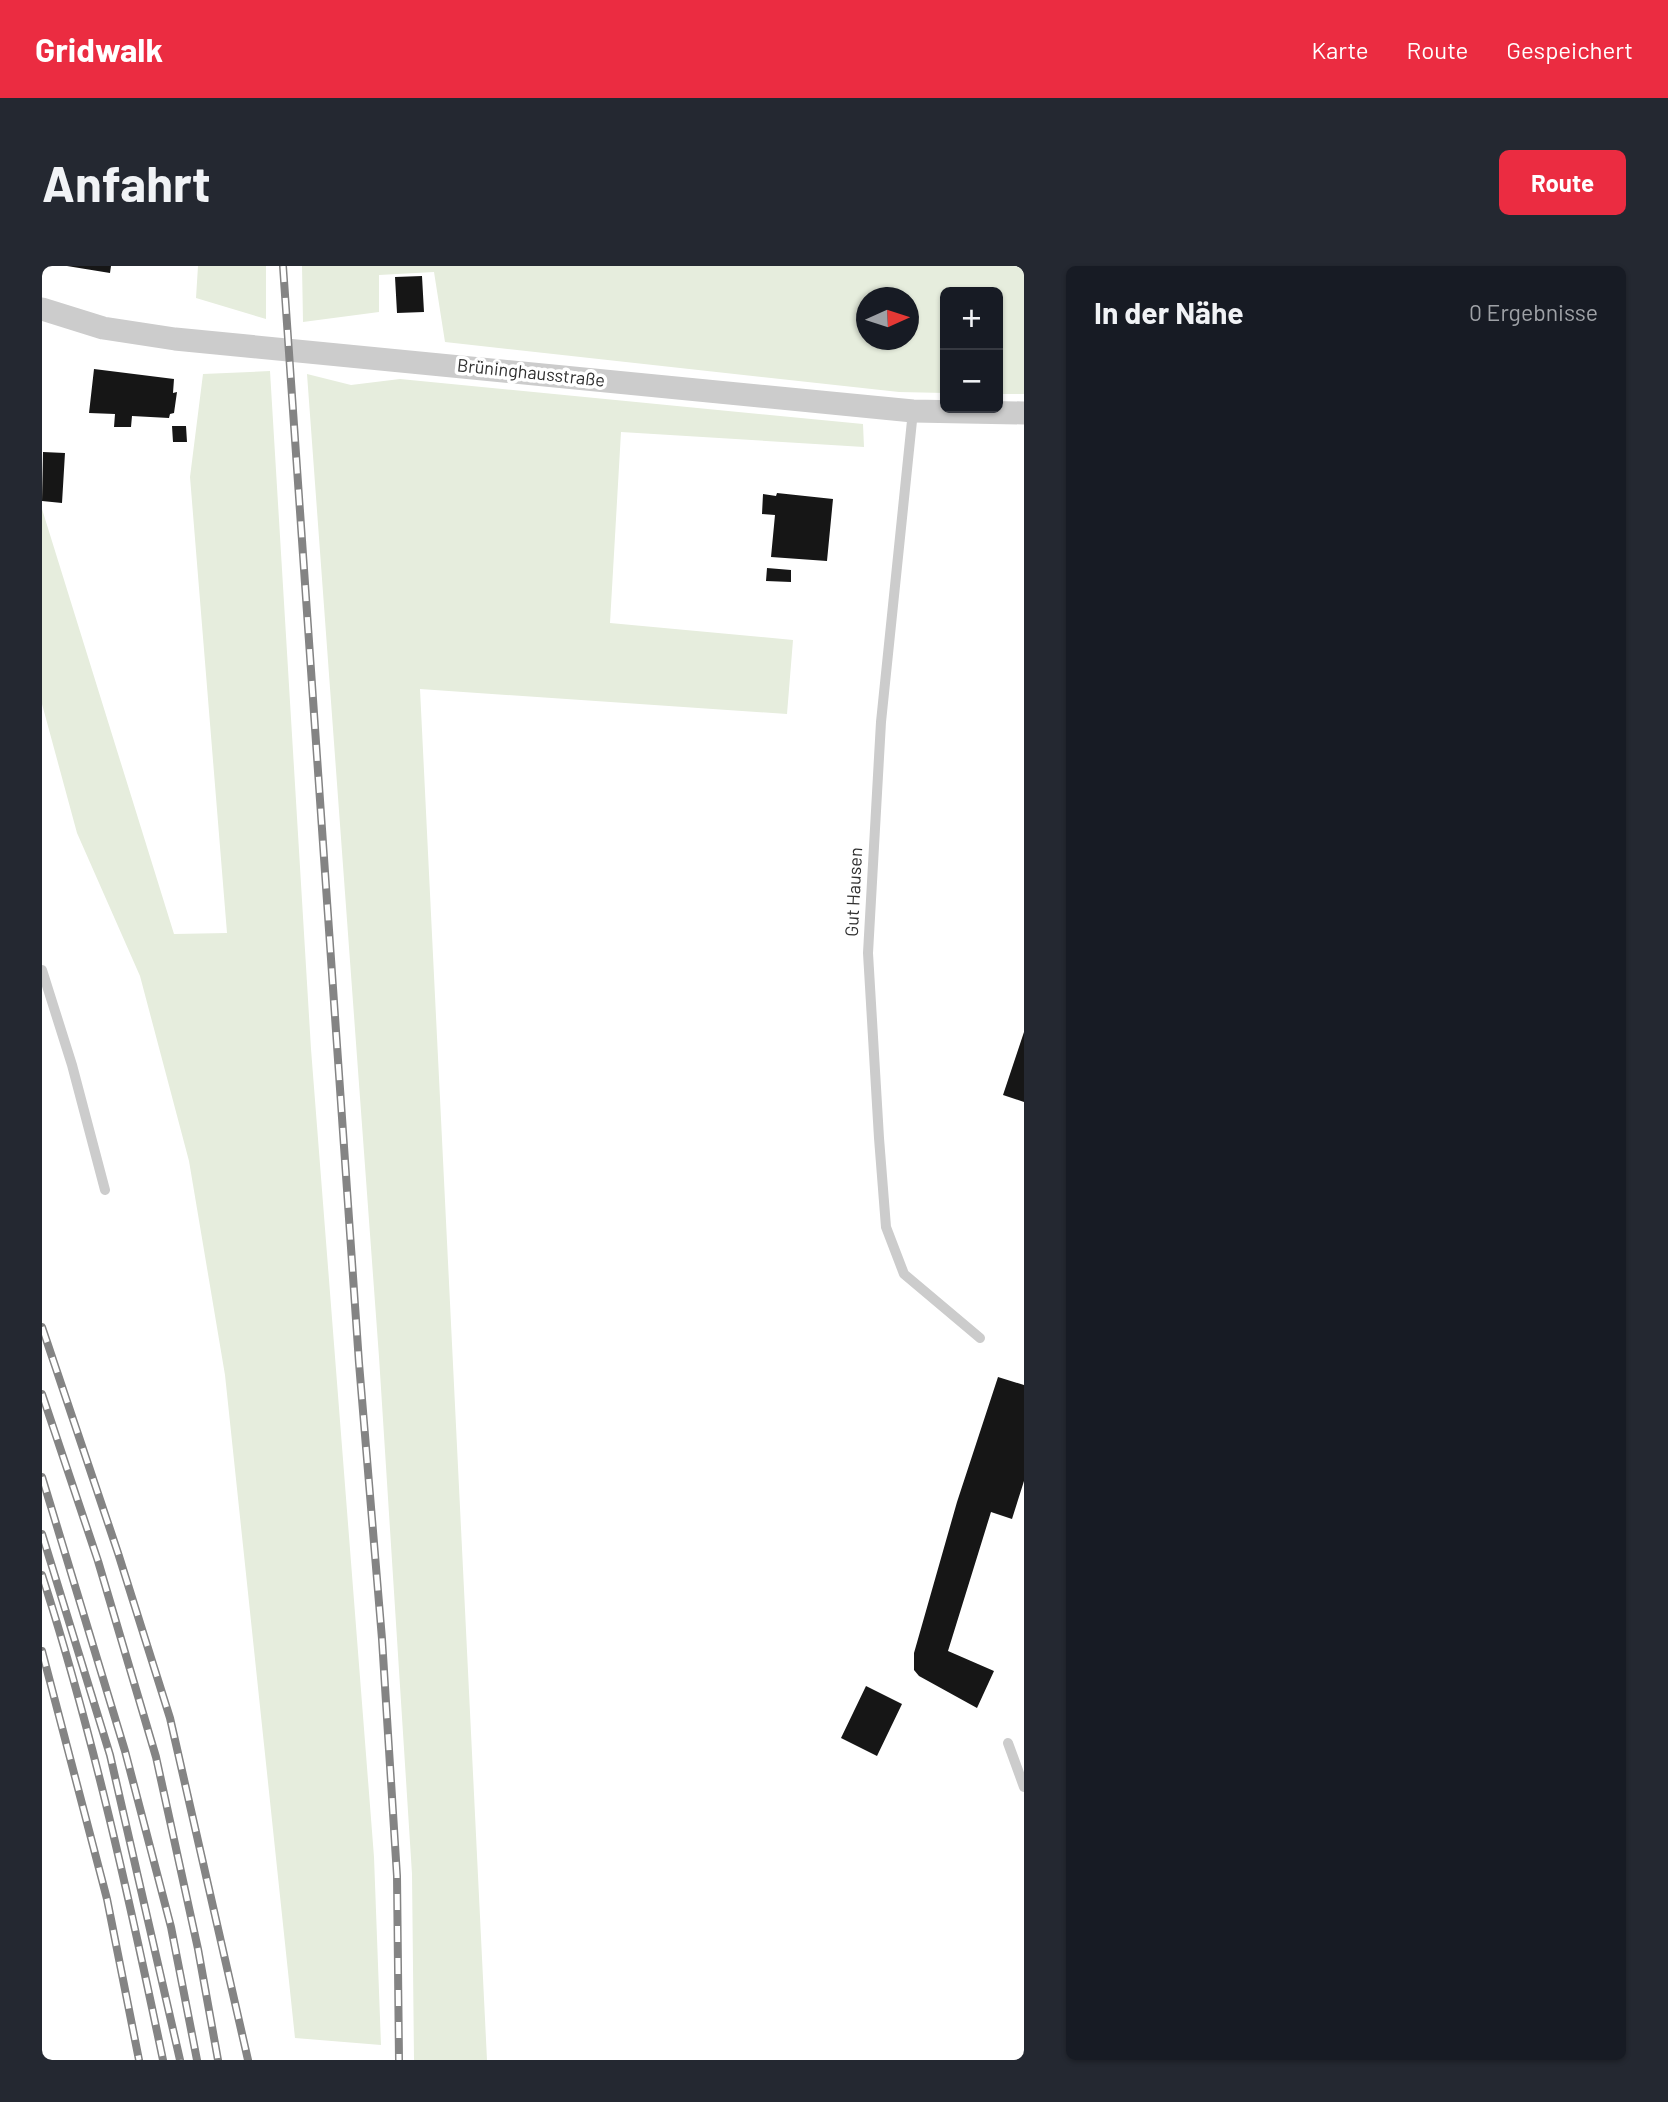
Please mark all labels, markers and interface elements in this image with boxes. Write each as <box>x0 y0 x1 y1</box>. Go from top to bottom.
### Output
text: Gridwalk <box>35 29 163 69</box>
text: Karte <box>1311 35 1369 64</box>
text: Route <box>1407 35 1468 64</box>
text: Gespeichert <box>1506 35 1633 64</box>
button: Route <box>1499 150 1626 215</box>
text: Anfahrt <box>42 153 211 212</box>
north arrow <box>856 287 919 350</box>
map controls <box>940 287 1003 413</box>
button: + <box>940 287 1003 350</box>
text: In der Nähe <box>1094 294 1244 330</box>
text: 0 Ergebnisse <box>1469 298 1598 326</box>
button: − <box>940 350 1003 413</box>
street label: Brüninghausstraße <box>456 353 606 391</box>
street label: Gut Hausen <box>840 847 866 937</box>

